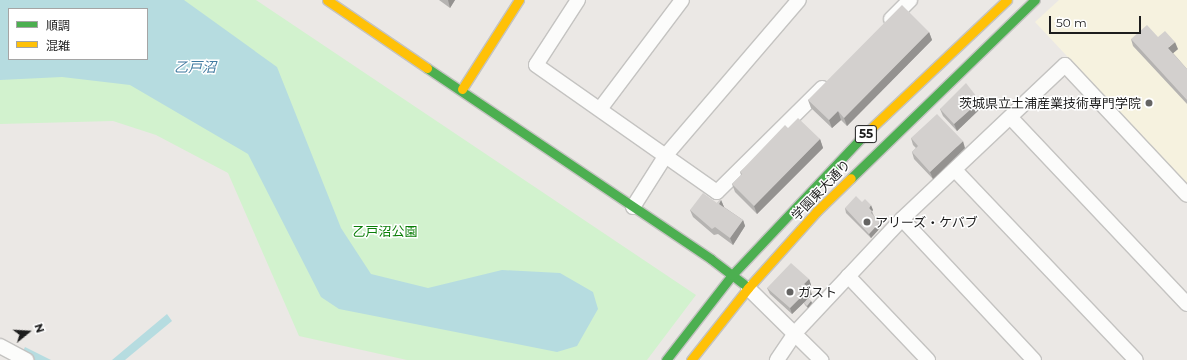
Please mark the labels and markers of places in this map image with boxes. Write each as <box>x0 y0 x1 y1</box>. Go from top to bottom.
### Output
place label: 茨城県立土浦産業技術専門学院 <box>959 95 1141 111</box>
marker: 茨城県立土浦産業技術専門学院 <box>1144 98 1154 108</box>
place label: アリーズ・ケバブ <box>875 214 979 230</box>
marker: アリーズ・ケバブ <box>862 217 872 227</box>
place label: ガスト <box>798 284 837 300</box>
marker: ガスト <box>785 287 795 297</box>

